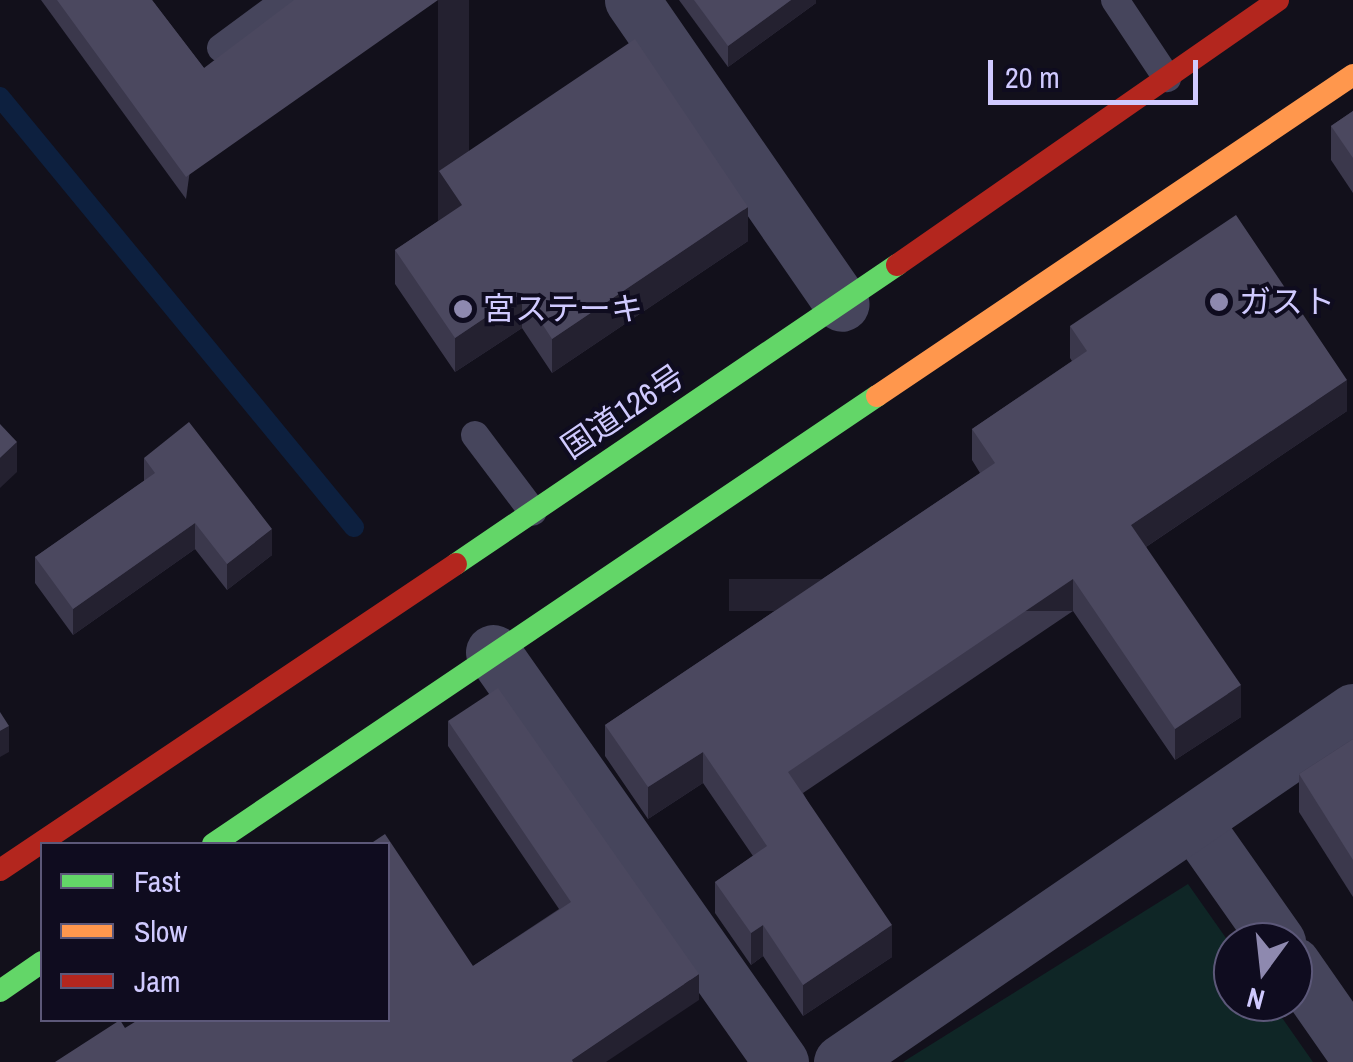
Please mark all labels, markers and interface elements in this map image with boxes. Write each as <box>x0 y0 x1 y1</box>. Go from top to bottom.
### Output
scale bar <box>993 40 1203 102</box>
text: 20 m <box>1005 57 1060 97</box>
place label: ガスト <box>1239 283 1335 321</box>
place label: 宮ステーキ <box>483 290 643 328</box>
marker: ガスト <box>1208 291 1230 313</box>
marker: 宮ステーキ <box>452 298 474 320</box>
street label: 国道126号 <box>554 357 692 467</box>
legend <box>40 842 390 1022</box>
text: Fast <box>134 861 181 901</box>
text: Slow <box>134 911 187 951</box>
north arrow <box>1213 922 1313 1022</box>
text: Jam <box>134 961 180 1001</box>
text: N <box>1243 979 1269 1020</box>

